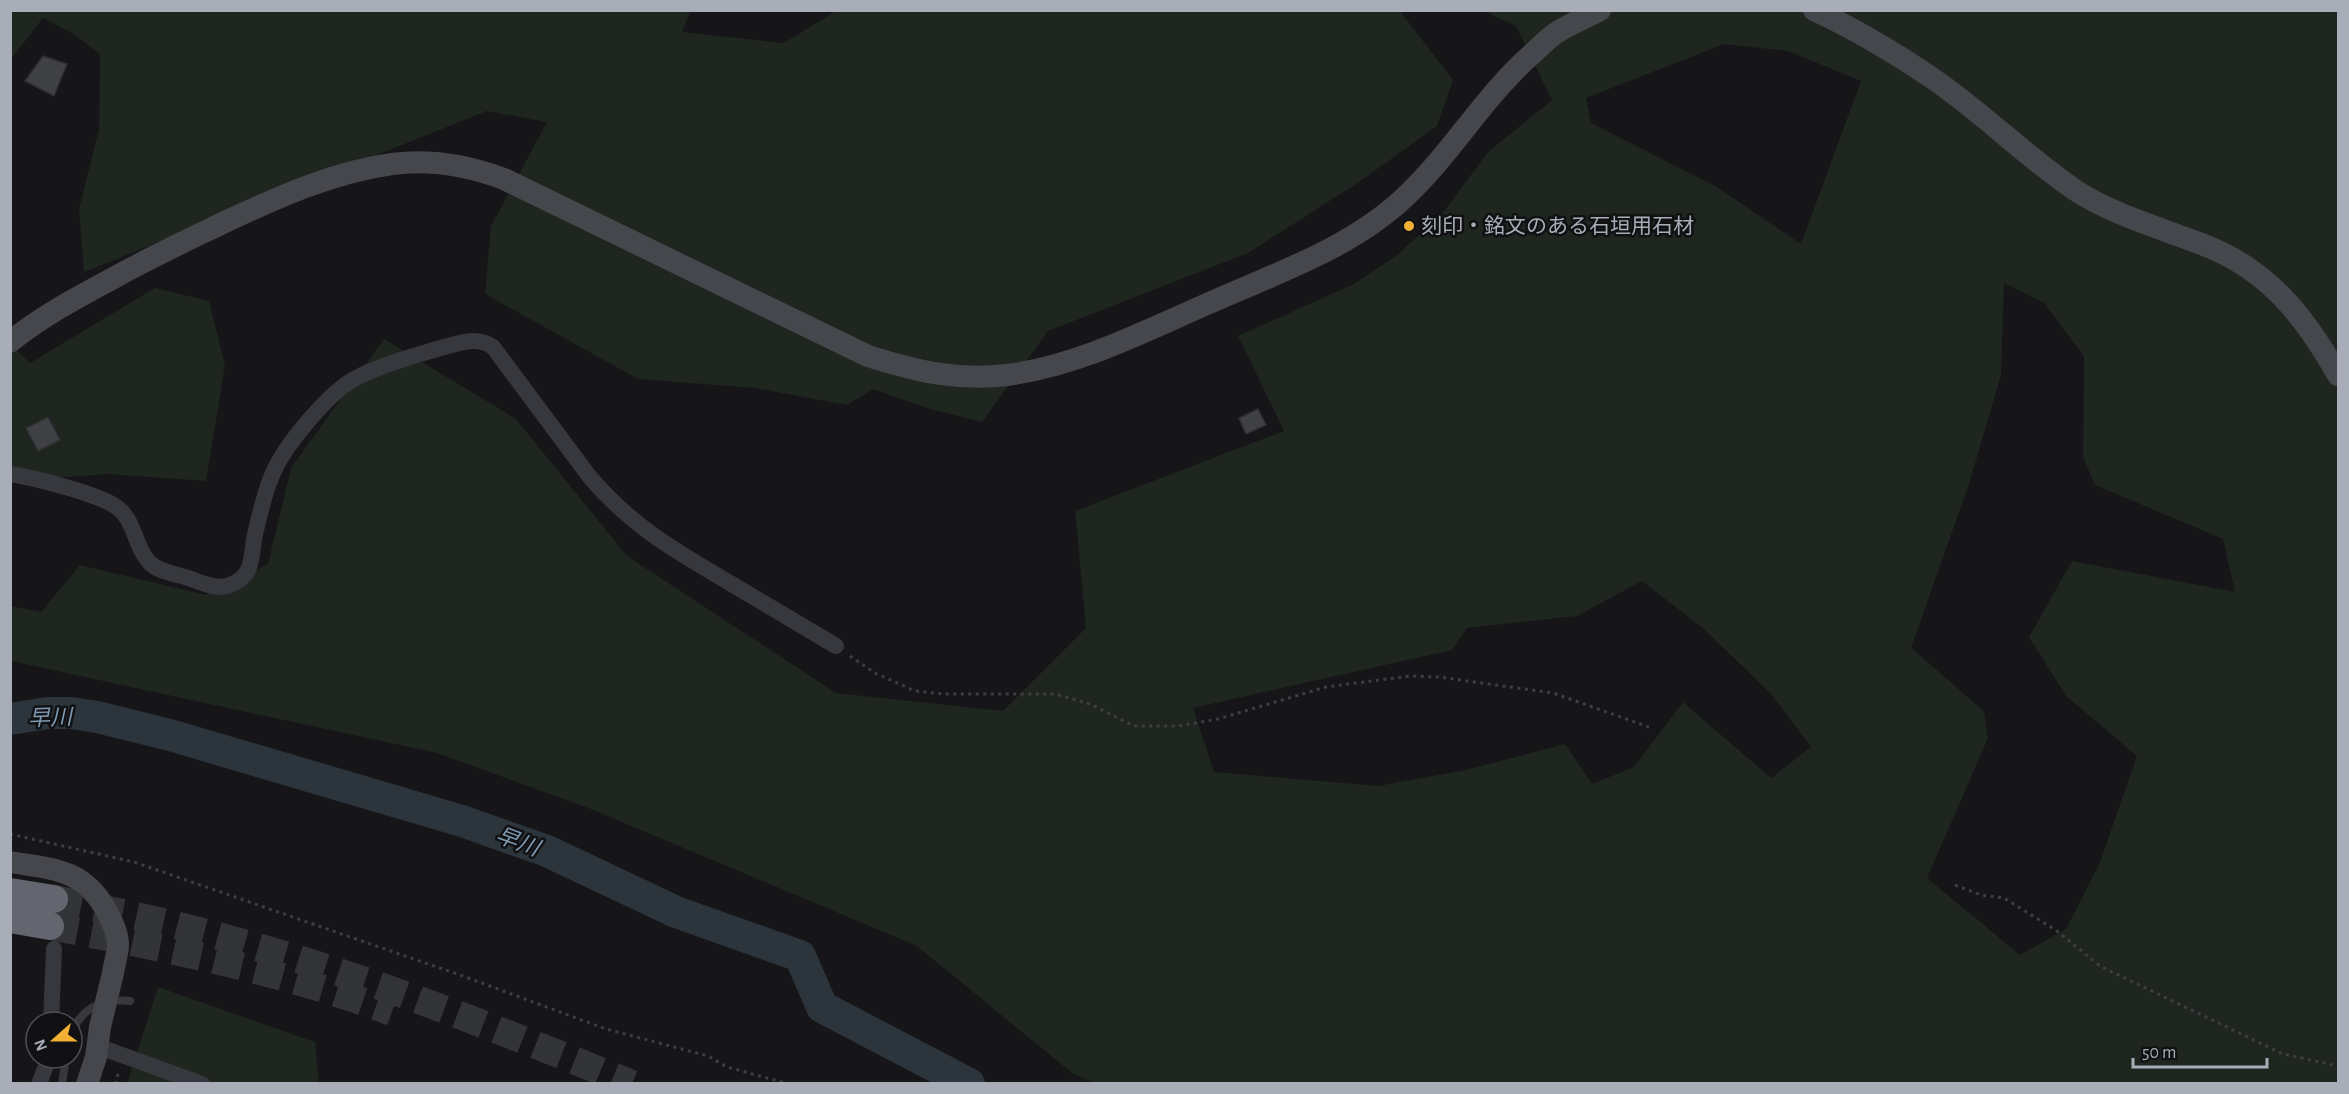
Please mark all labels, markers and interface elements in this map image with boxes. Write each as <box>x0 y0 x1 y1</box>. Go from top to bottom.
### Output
place label: 刻印・銘文のある石垣用石材 <box>1421 215 1694 237</box>
marker: 刻印・銘文のある石垣用石材 <box>1402 219 1416 233</box>
water label: 早川 <box>28 706 74 730</box>
water label: 早川 <box>493 824 544 860</box>
north arrow <box>24 1010 84 1070</box>
scale bar <box>2133 1031 2266 1069</box>
text: N <box>31 1037 50 1053</box>
text: 50 m <box>2142 1044 2176 1062</box>

